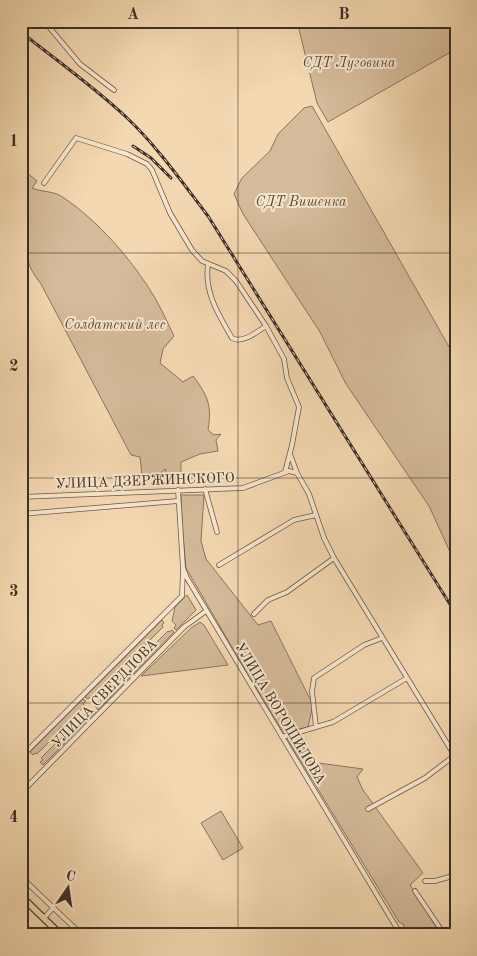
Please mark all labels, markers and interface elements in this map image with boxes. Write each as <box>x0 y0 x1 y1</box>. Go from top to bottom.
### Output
text: A <box>127 7 139 23</box>
text: B <box>338 7 350 23</box>
park label: СДТ Луговина <box>302 56 396 71</box>
text: 1 <box>9 134 19 150</box>
park label: СДТ Вишенка <box>255 195 347 210</box>
park label: Солдатский лес <box>64 318 166 332</box>
text: 2 <box>9 359 19 375</box>
street label: УЛИЦА ДЗЕРЖИНСКОГО <box>55 471 235 491</box>
text: 3 <box>9 584 19 600</box>
street label: УЛИЦА СВЕРДЛОВА <box>49 636 160 751</box>
street label: УЛИЦА ВОРОШИЛОВА <box>232 640 328 787</box>
text: 4 <box>9 810 19 826</box>
north arrow <box>42 864 92 914</box>
text: С <box>65 868 77 884</box>

